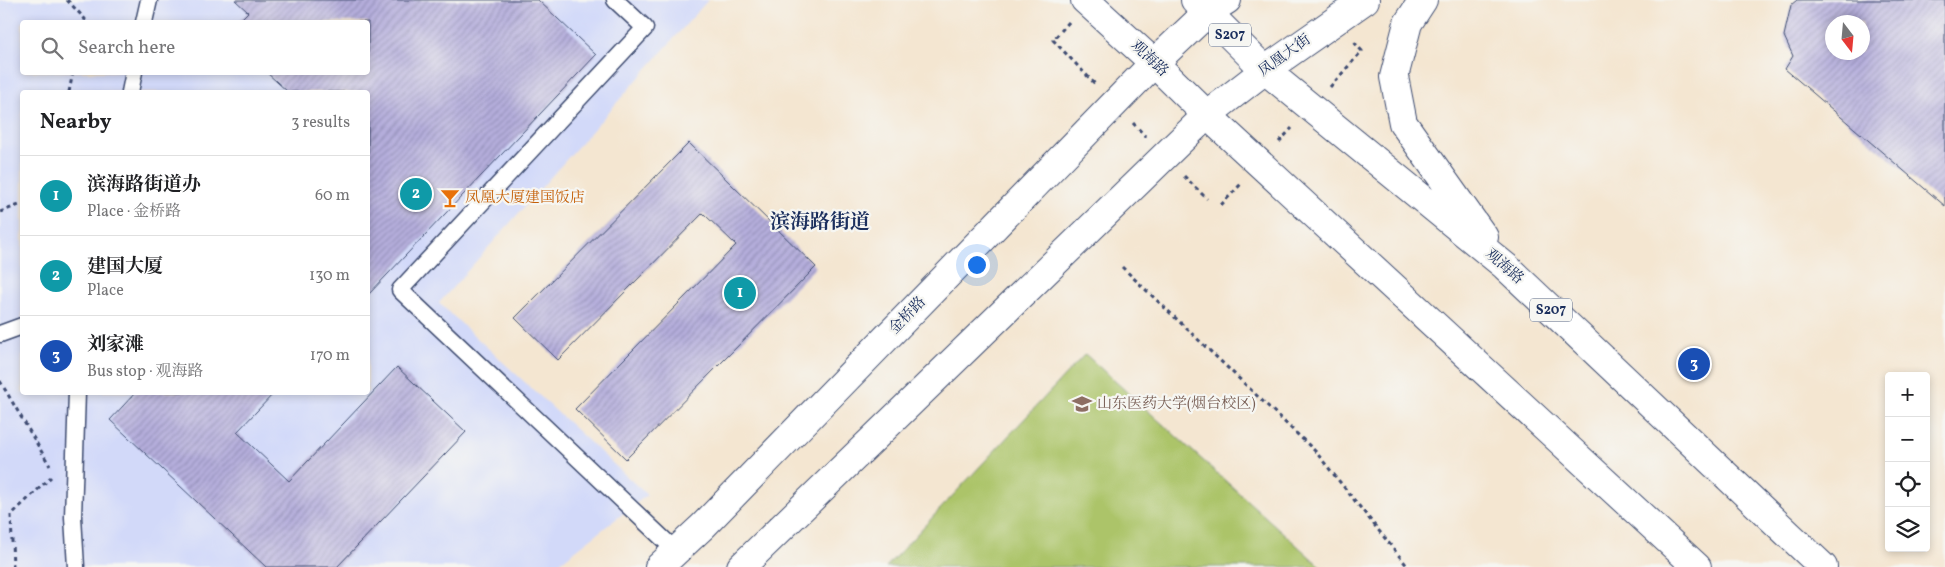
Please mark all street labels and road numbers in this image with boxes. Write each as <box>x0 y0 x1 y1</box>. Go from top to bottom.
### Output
road number: S207 <box>1209 24 1251 46</box>
street label: 凤凰大街 <box>1255 30 1315 82</box>
street label: 观海路 <box>1125 36 1173 82</box>
street label: 观海路 <box>1480 244 1528 290</box>
street label: 金桥路 <box>885 293 931 339</box>
road number: S207 <box>1530 298 1572 322</box>

